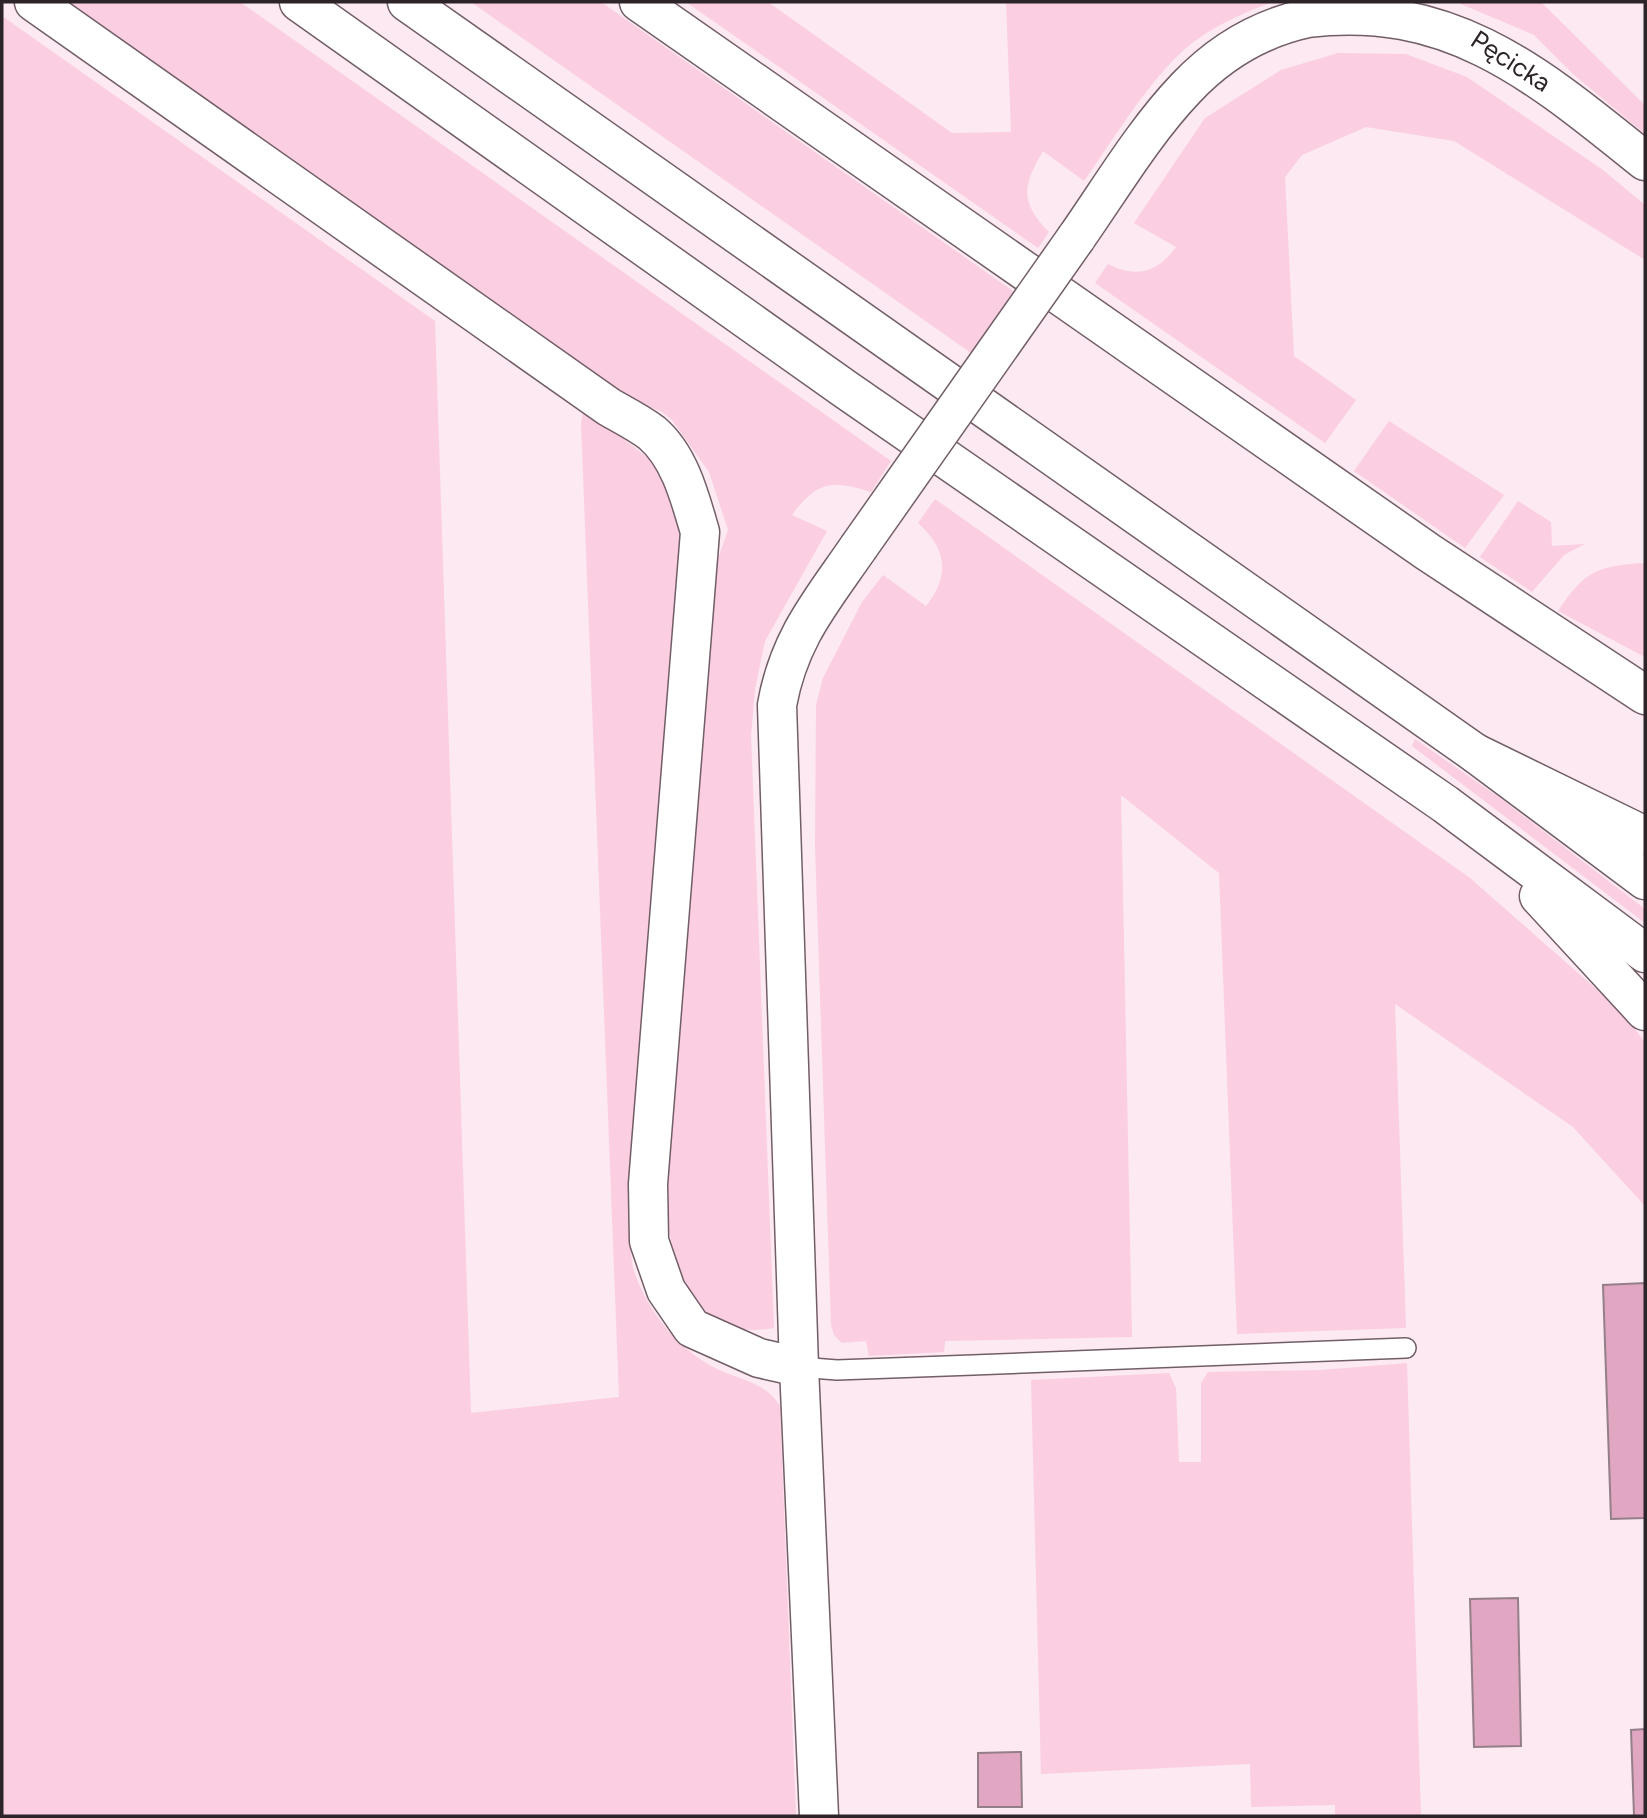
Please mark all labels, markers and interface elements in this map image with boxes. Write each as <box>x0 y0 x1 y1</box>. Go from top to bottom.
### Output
street label: Pęcicka <box>1465 23 1557 99</box>

